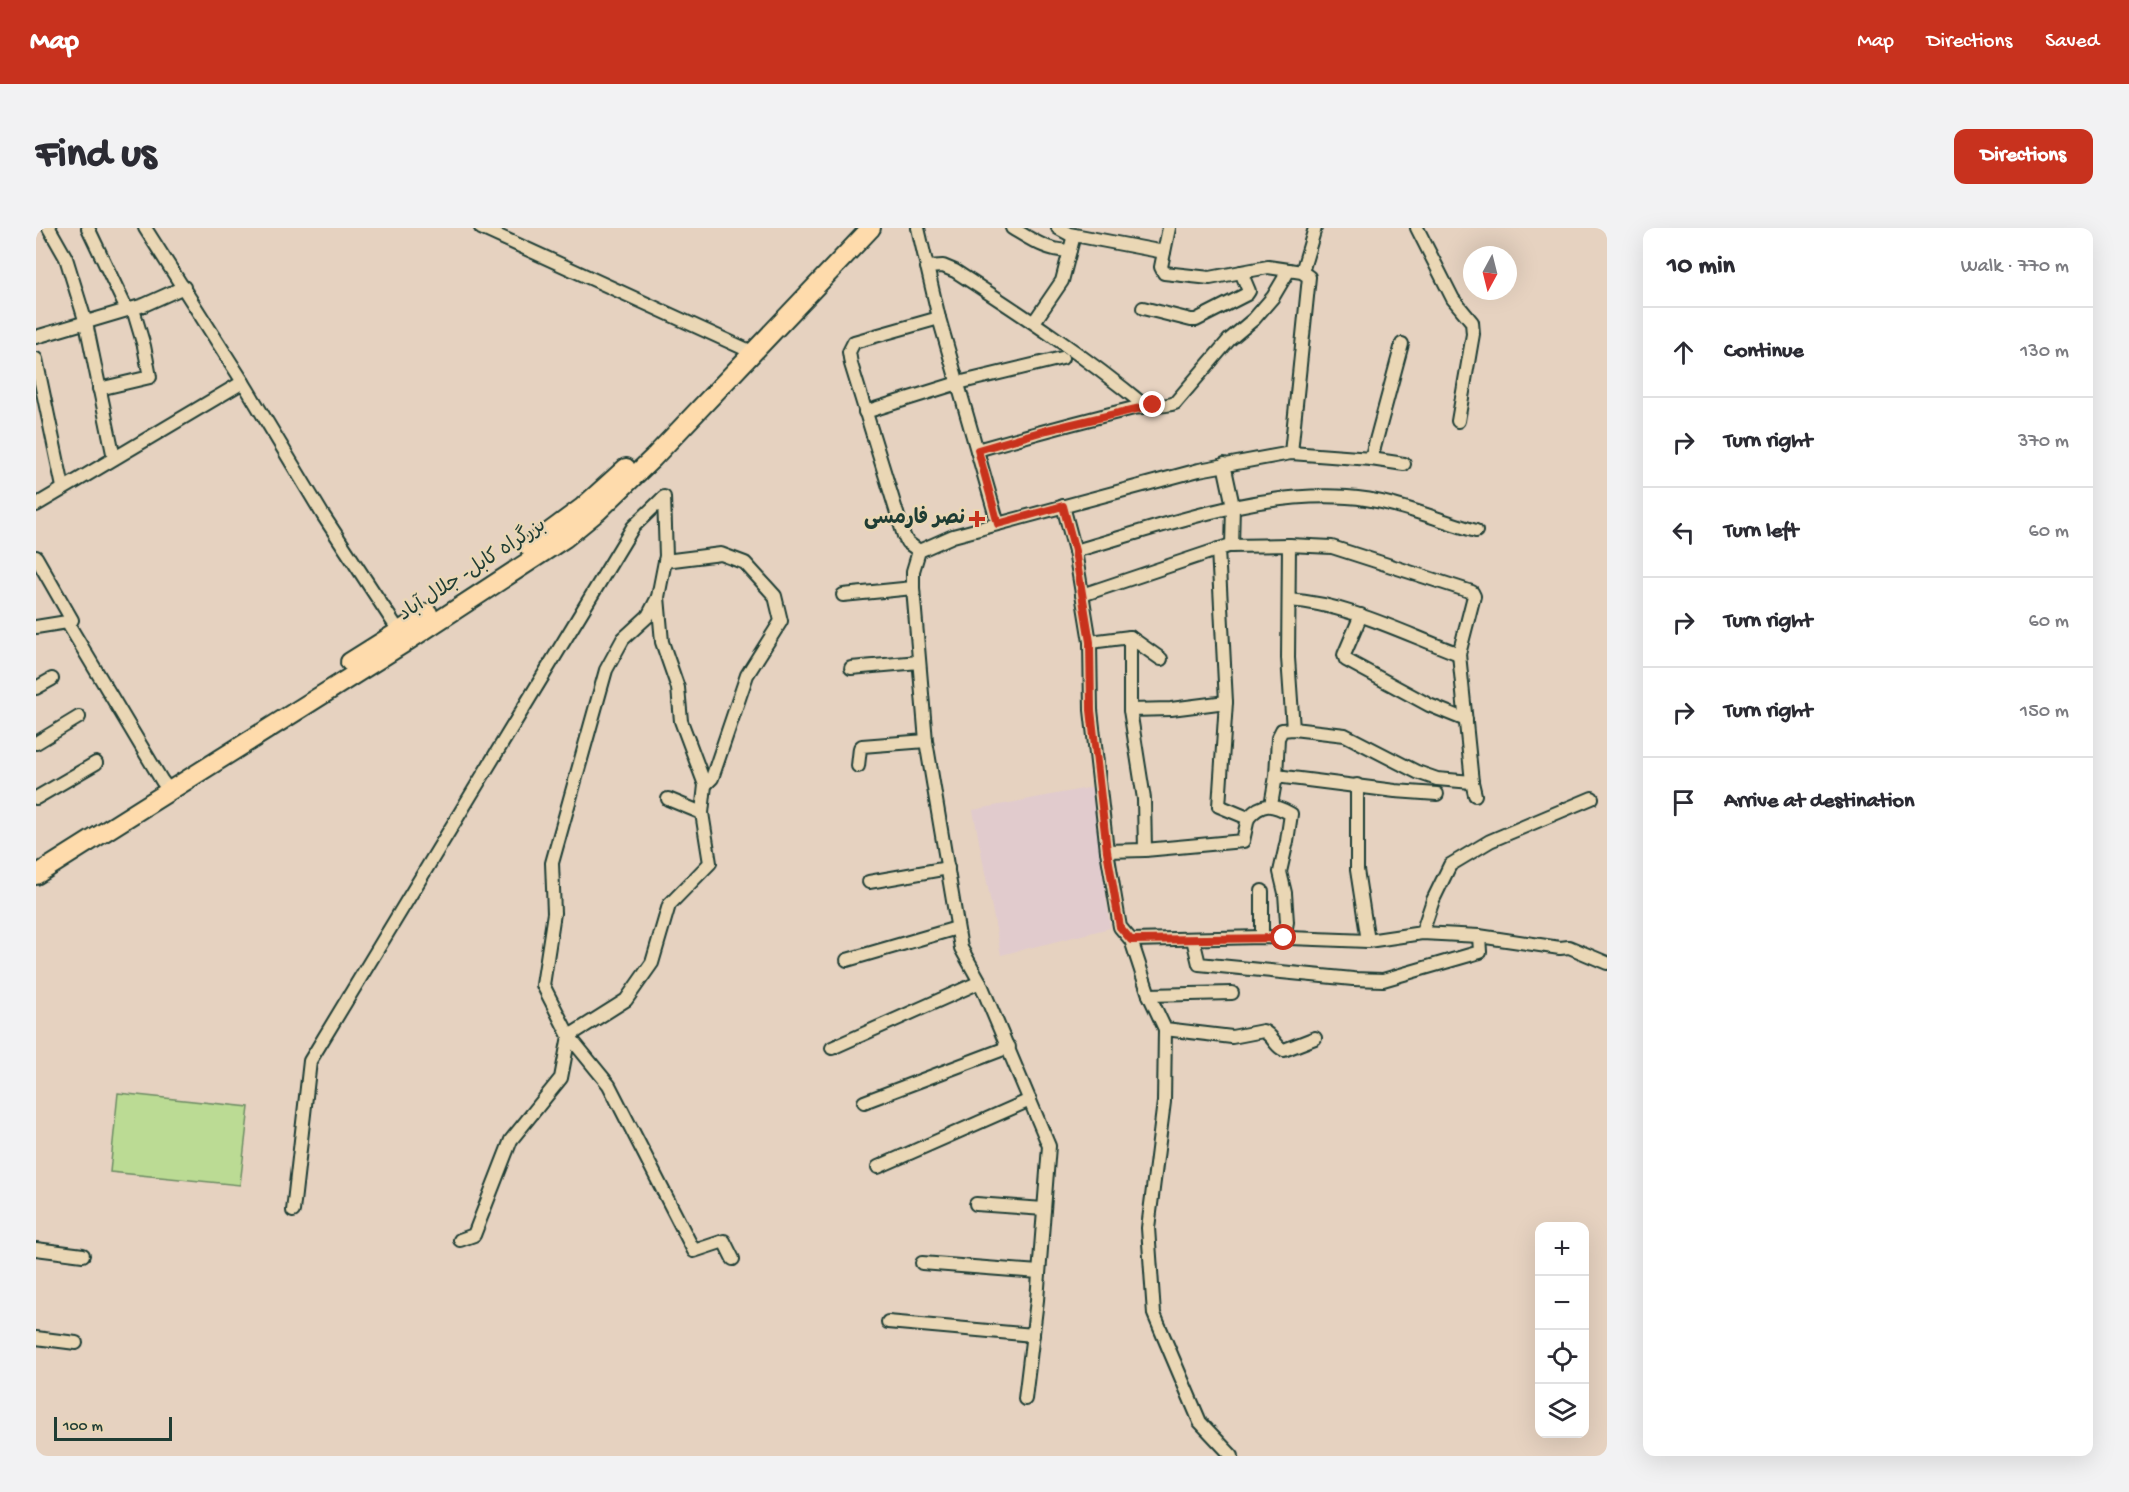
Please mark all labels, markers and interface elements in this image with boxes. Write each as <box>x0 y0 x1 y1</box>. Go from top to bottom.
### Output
text: Map <box>30 26 79 59</box>
text: Map <box>1857 30 1894 55</box>
text: Directions <box>1927 30 2012 55</box>
text: Saved <box>2045 30 2099 55</box>
button: Directions <box>1954 129 2093 184</box>
text: Find us <box>36 132 156 181</box>
north arrow <box>1463 246 1517 300</box>
text: 10 min <box>1667 252 1735 283</box>
text: Walk · 770 m <box>1961 256 2069 279</box>
icon: ahead <box>1667 336 1700 369</box>
text: Continue <box>1724 339 1804 365</box>
text: 130 m <box>2020 341 2069 364</box>
route end <box>1139 391 1165 417</box>
icon: right <box>1667 426 1700 459</box>
text: Turn right <box>1724 429 1812 455</box>
text: 370 m <box>2018 431 2069 454</box>
place label: نصر فارمسی <box>864 505 965 531</box>
street label: بزرگراه کابل- جلال آباد <box>393 512 551 627</box>
marker: نصر فارمسی <box>970 512 984 526</box>
icon: left <box>1667 516 1700 549</box>
text: Turn left <box>1724 519 1798 545</box>
text: 60 m <box>2029 521 2069 544</box>
icon: right <box>1667 606 1700 639</box>
text: Turn right <box>1724 609 1812 635</box>
text: 60 m <box>2029 611 2069 634</box>
icon: right <box>1667 696 1700 729</box>
text: Turn right <box>1724 699 1812 725</box>
text: 150 m <box>2020 701 2069 724</box>
icon: arrive <box>1667 786 1700 819</box>
text: Arrive at destination <box>1724 789 1914 815</box>
route start <box>1270 924 1296 950</box>
map controls <box>1535 1222 1589 1438</box>
button: + <box>1535 1222 1589 1276</box>
button: − <box>1535 1276 1589 1330</box>
button: locate <box>1535 1330 1589 1384</box>
button: layers <box>1535 1384 1589 1438</box>
scale bar <box>54 1414 172 1442</box>
text: 100 m <box>63 1418 103 1437</box>

